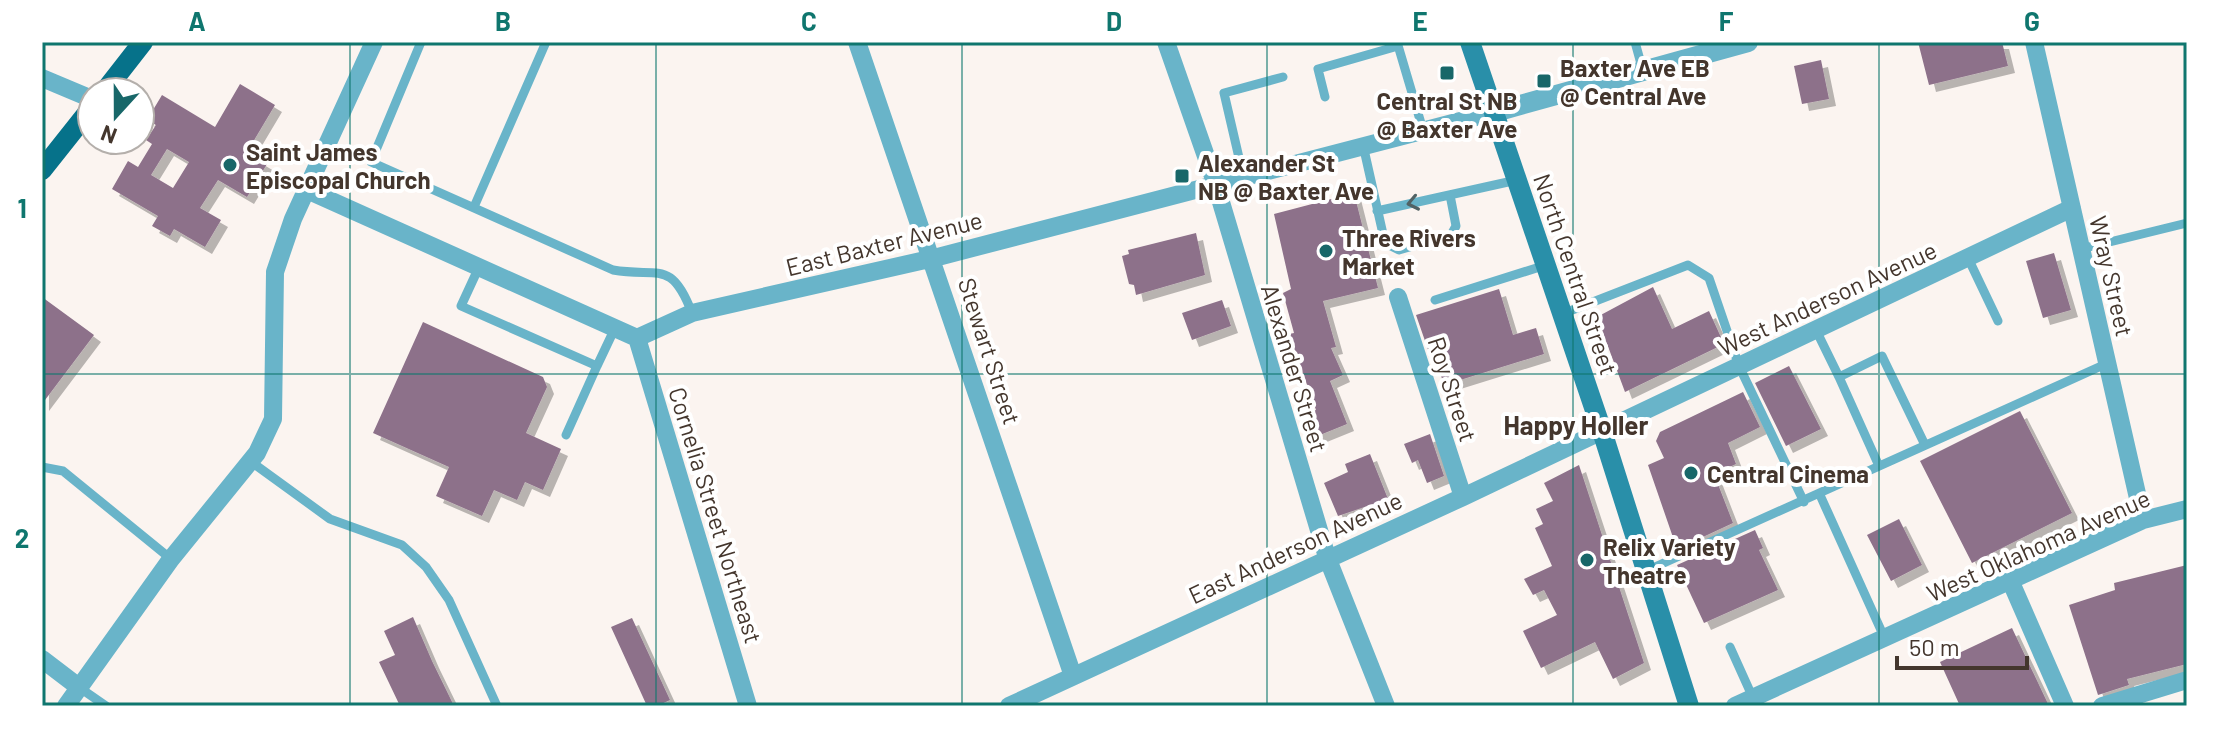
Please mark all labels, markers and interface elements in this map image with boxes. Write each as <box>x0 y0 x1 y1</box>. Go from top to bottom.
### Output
text: A <box>188 5 206 36</box>
text: B <box>495 5 511 36</box>
text: C <box>801 5 817 36</box>
text: D <box>1106 5 1122 36</box>
text: E <box>1412 5 1428 36</box>
text: F <box>1719 5 1734 36</box>
text: G <box>2024 5 2040 36</box>
place label: Baxter Ave EB @ Central Ave <box>1560 53 1710 110</box>
marker: Central St NB @ Baxter Ave <box>1438 64 1456 82</box>
marker: Baxter Ave EB @ Central Ave <box>1535 72 1553 90</box>
north arrow <box>76 76 156 156</box>
place label: Central St NB @ Baxter Ave <box>1376 86 1518 143</box>
text: N <box>97 121 120 150</box>
place label: Saint James Episcopal Church <box>246 137 431 194</box>
place label: Alexander St NB @ Baxter Ave <box>1198 148 1374 205</box>
marker: Saint James Episcopal Church <box>221 156 239 174</box>
marker: Alexander St NB @ Baxter Ave <box>1173 167 1191 185</box>
street label: North Central Street <box>1528 170 1624 378</box>
text: 1 <box>17 192 27 223</box>
one-way arrow <box>1407 194 1421 211</box>
street label: East Baxter Avenue <box>783 205 985 281</box>
street label: Wray Street <box>2084 213 2140 339</box>
place label: Three Rivers Market <box>1342 223 1476 280</box>
street label: West Anderson Avenue <box>1713 235 1941 361</box>
marker: Three Rivers Market <box>1317 242 1335 260</box>
street label: Stewart Street <box>953 274 1027 428</box>
street label: Alexander Street <box>1256 281 1334 455</box>
street label: Roy Street <box>1422 333 1484 445</box>
street label: Cornelia Street Northeast <box>663 384 769 646</box>
district label: Happy Holler <box>1504 409 1649 440</box>
place label: Central Cinema <box>1707 459 1869 488</box>
marker: Central Cinema <box>1682 464 1700 482</box>
street label: West Oklahoma Avenue <box>1922 483 2154 607</box>
street label: East Anderson Avenue <box>1184 485 1406 609</box>
text: 2 <box>15 522 29 553</box>
place label: Relix Variety Theatre <box>1603 532 1736 589</box>
marker: Relix Variety Theatre <box>1578 551 1596 569</box>
scale bar <box>1897 620 2027 670</box>
text: 50 m <box>1909 632 1960 661</box>

